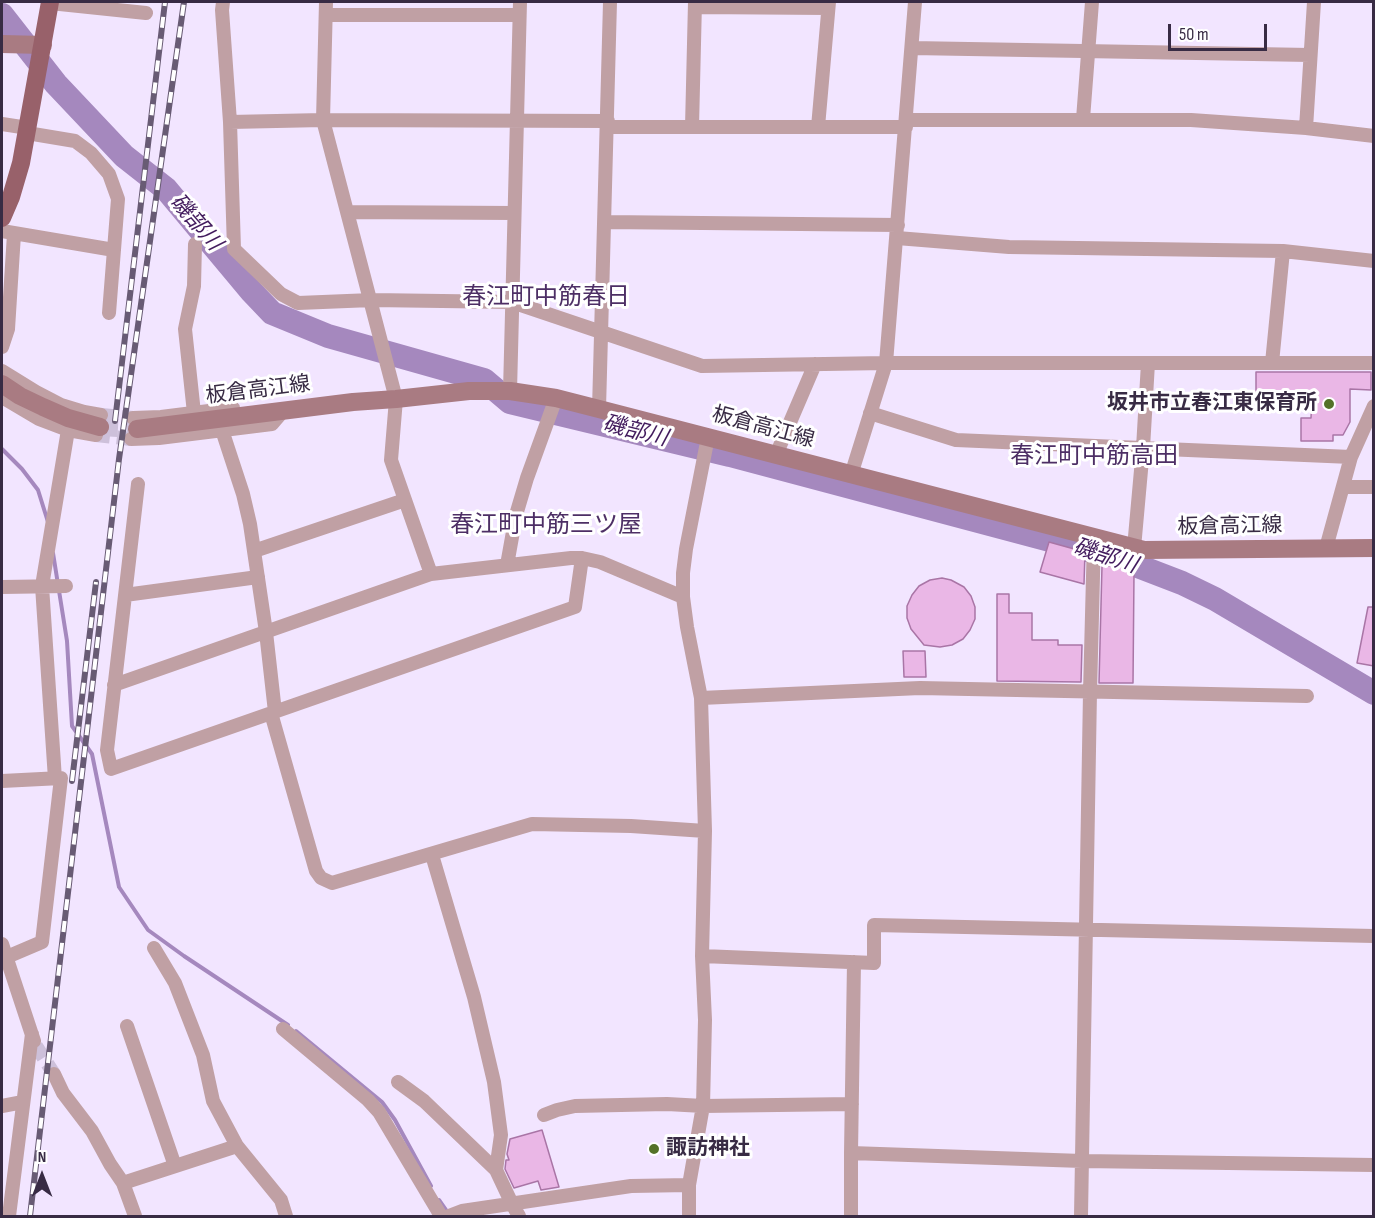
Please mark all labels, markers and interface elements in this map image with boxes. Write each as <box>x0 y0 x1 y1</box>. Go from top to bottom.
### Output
scale bar <box>1171 12 1270 50</box>
text: 50 m <box>1179 24 1209 45</box>
water label: 磯部川 <box>163 189 227 257</box>
district label: 春江町中筋春日 <box>462 284 630 312</box>
street label: 板倉高江線 <box>204 372 312 410</box>
place label: 坂井市立春江東保育所 <box>1107 391 1317 417</box>
marker: 坂井市立春江東保育所 <box>1322 397 1336 411</box>
street label: 板倉高江線 <box>709 402 817 454</box>
water label: 磯部川 <box>600 411 670 453</box>
district label: 春江町中筋高田 <box>1010 443 1178 471</box>
district label: 春江町中筋三ツ屋 <box>450 512 642 540</box>
street label: 板倉高江線 <box>1177 513 1283 541</box>
water label: 磯部川 <box>1070 534 1140 580</box>
place label: 諏訪神社 <box>666 1136 750 1162</box>
marker: 諏訪神社 <box>647 1142 661 1156</box>
north arrow <box>12 1146 72 1206</box>
text: N <box>38 1148 46 1167</box>

